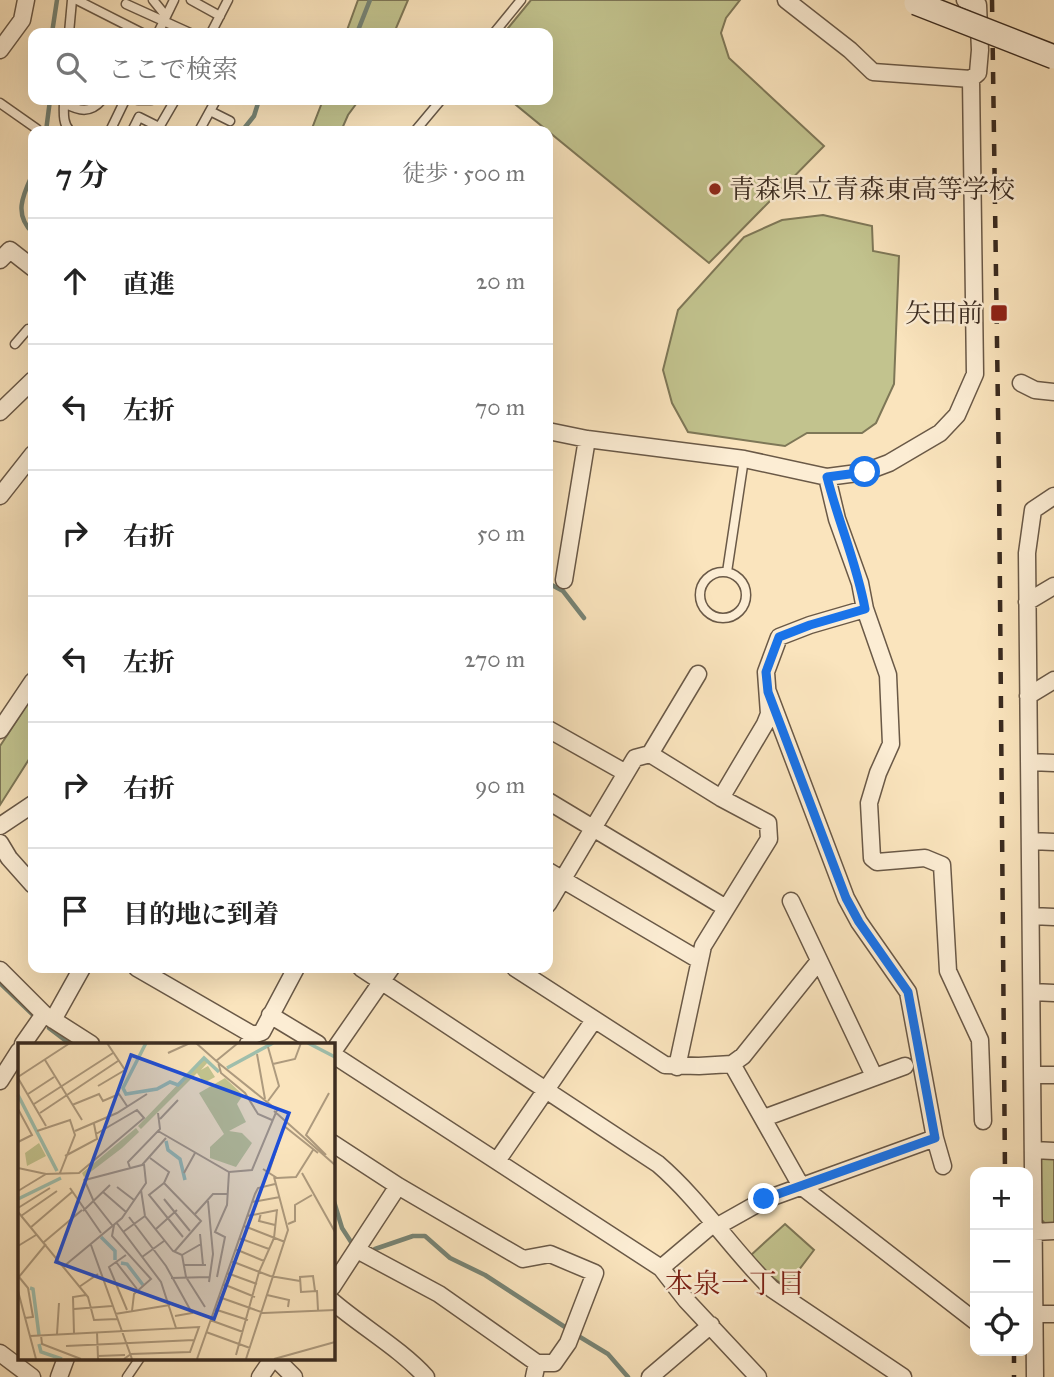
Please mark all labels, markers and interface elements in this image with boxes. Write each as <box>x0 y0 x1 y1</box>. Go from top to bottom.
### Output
search box <box>28 28 553 105</box>
icon: search <box>52 48 90 86</box>
text: ここで検索 <box>108 53 238 85</box>
text: 7 分 <box>56 157 108 193</box>
text: 徒歩 · 500 m <box>402 159 525 187</box>
place label: 青森県立青森東高等学校 <box>729 173 1015 205</box>
marker: 青森県立青森東高等学校 <box>707 181 723 197</box>
icon: ahead <box>56 262 94 300</box>
text: 20 m <box>476 267 525 295</box>
text: 直進 <box>123 268 175 300</box>
place label: 矢田前 <box>905 297 983 329</box>
marker: 矢田前 <box>989 303 1009 323</box>
icon: left <box>56 388 94 426</box>
text: 70 m <box>475 393 525 421</box>
text: 左折 <box>123 394 175 426</box>
route start <box>849 456 880 487</box>
icon: right <box>56 514 94 552</box>
text: 50 m <box>477 519 525 547</box>
text: 右折 <box>123 520 175 552</box>
icon: left <box>56 640 94 678</box>
text: 270 m <box>464 645 525 673</box>
text: 左折 <box>123 646 175 678</box>
icon: right <box>56 766 94 804</box>
text: 90 m <box>475 771 525 799</box>
text: 右折 <box>123 772 175 804</box>
icon: arrive <box>56 892 94 930</box>
text: 目的地に到着 <box>123 898 279 930</box>
inset map <box>18 1043 334 1360</box>
map controls <box>970 1167 1033 1356</box>
button: + <box>970 1167 1033 1230</box>
route end <box>748 1183 779 1214</box>
button: − <box>970 1230 1033 1293</box>
district label: 本泉一丁目 <box>665 1266 805 1301</box>
button: locate <box>970 1293 1033 1356</box>

